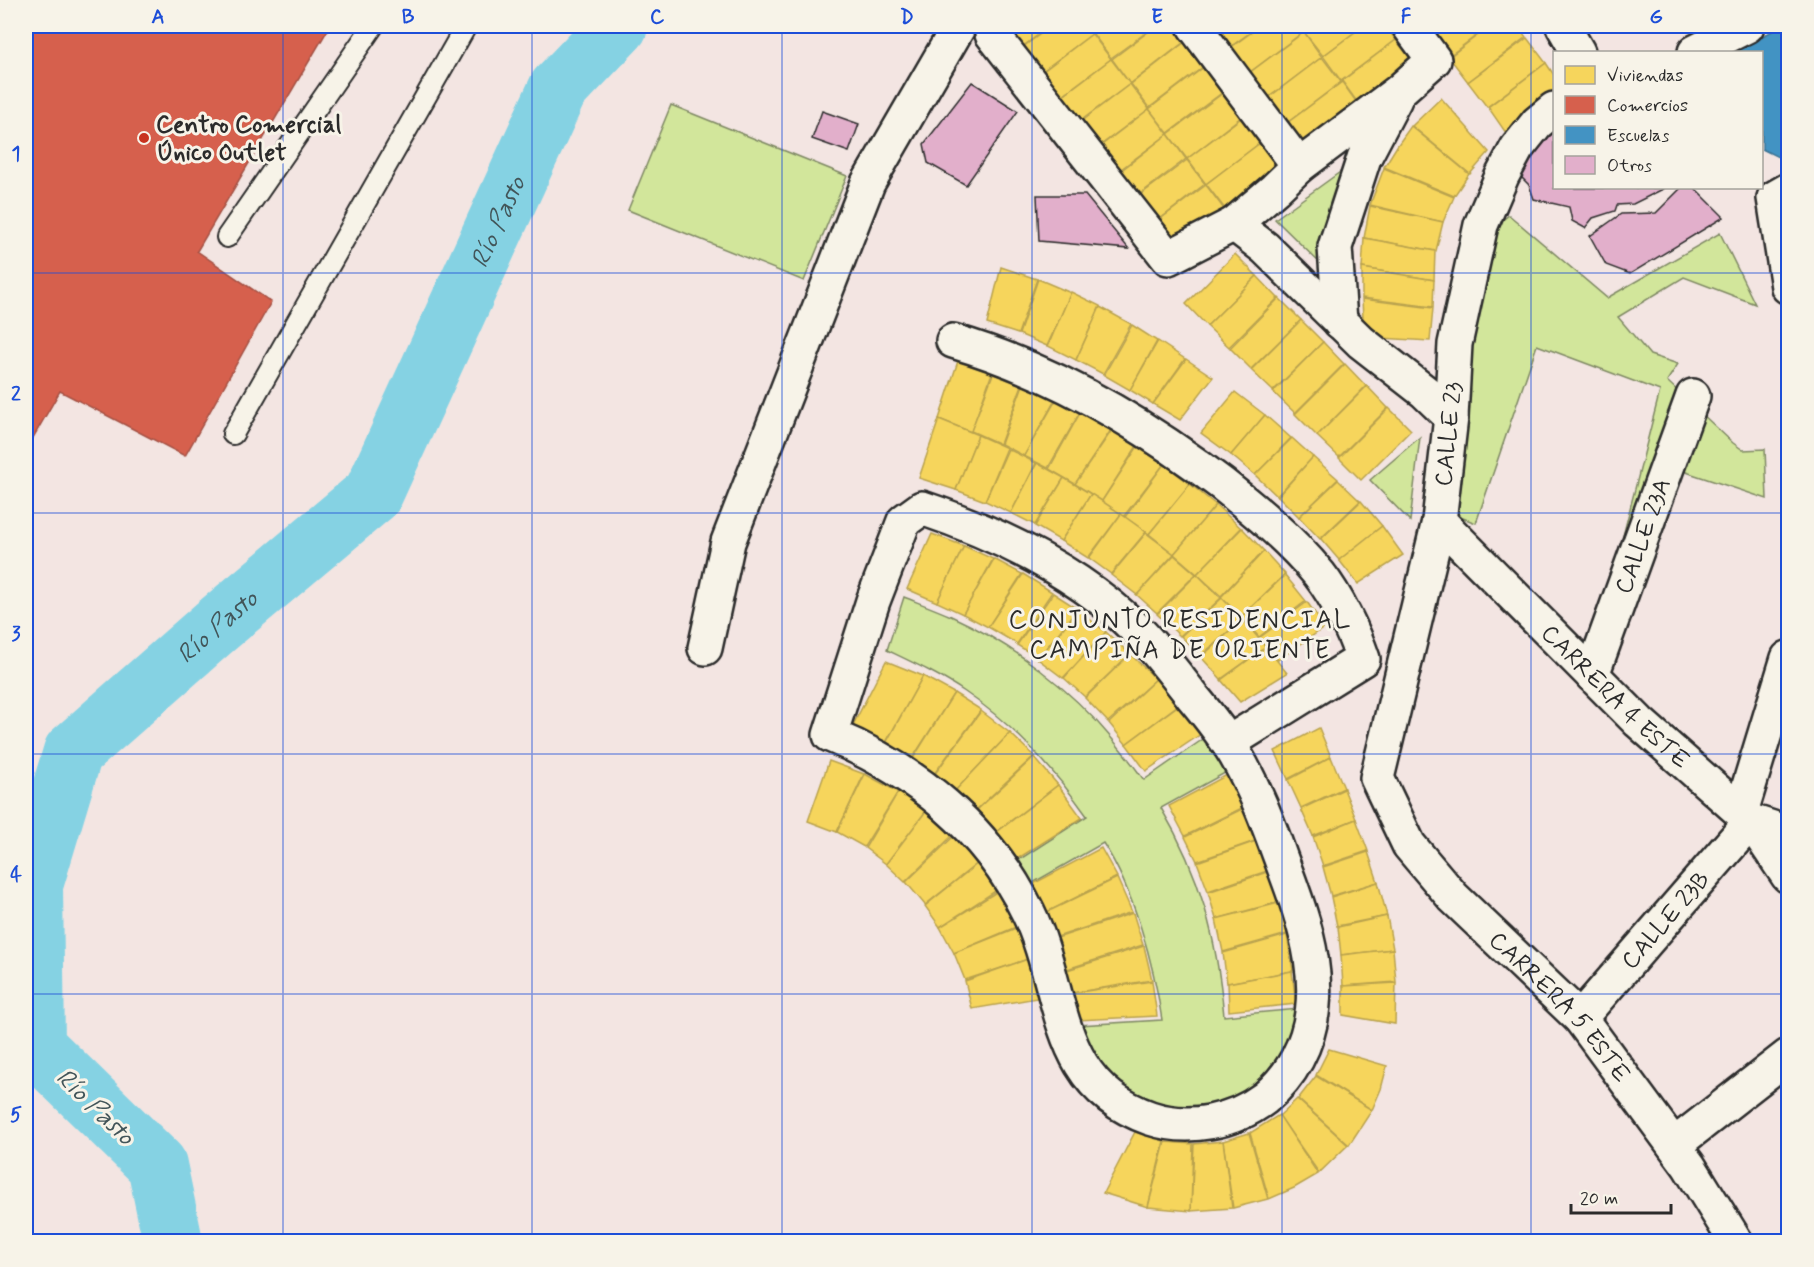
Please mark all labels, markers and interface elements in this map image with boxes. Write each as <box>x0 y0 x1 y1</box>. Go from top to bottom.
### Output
text: A <box>151 4 165 31</box>
text: B <box>402 4 415 31</box>
text: C <box>650 4 665 31</box>
text: D <box>900 4 914 31</box>
text: E <box>1151 4 1163 31</box>
text: F <box>1401 4 1412 31</box>
text: G <box>1649 4 1663 31</box>
legend <box>1553 51 1763 189</box>
text: Viviendas <box>1607 64 1683 88</box>
text: Comercios <box>1607 94 1688 118</box>
place label: Centro Comercial Único Outlet <box>156 110 341 169</box>
text: Escuelas <box>1607 124 1669 148</box>
marker: Centro Comercial Único Outlet <box>137 131 151 145</box>
text: 1 <box>12 141 20 168</box>
text: Otros <box>1607 154 1652 178</box>
water label: Río Pasto <box>464 171 535 274</box>
street label: CALLE 23 <box>1429 380 1470 488</box>
text: 2 <box>11 381 21 408</box>
street label: CALLE 23A <box>1609 474 1679 598</box>
water label: Río Pasto <box>170 583 266 672</box>
district label: CONJUNTO RESIDENCIAL CAMPIÑA DE ORIENTE <box>1009 604 1351 668</box>
street label: CARRERA 4 ESTE <box>1534 618 1696 777</box>
text: 3 <box>11 621 21 648</box>
text: 4 <box>10 862 22 889</box>
street label: CALLE 23B <box>1615 865 1717 976</box>
street label: CARRERA 5 ESTE <box>1482 925 1636 1089</box>
water label: Río Pasto <box>48 1062 142 1154</box>
text: 5 <box>10 1102 22 1129</box>
scale bar <box>1571 1177 1672 1215</box>
text: 20 m <box>1580 1187 1618 1211</box>

